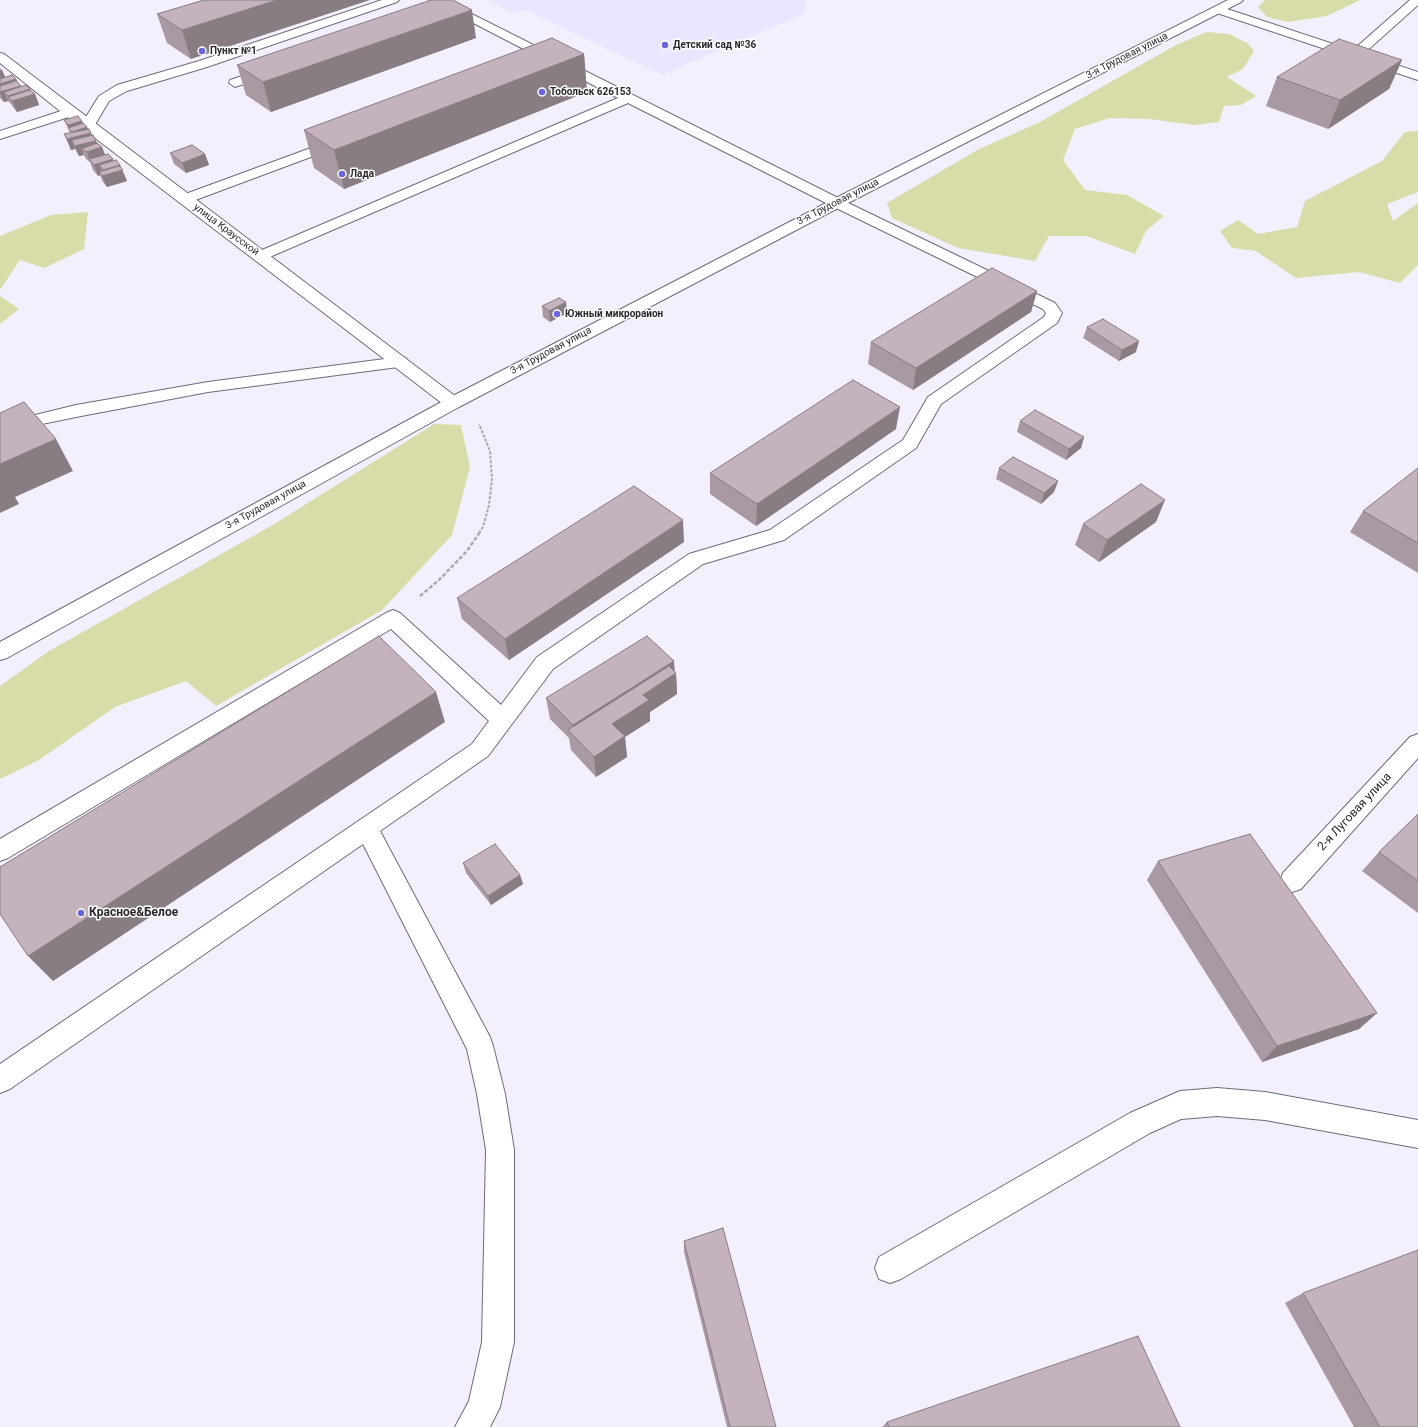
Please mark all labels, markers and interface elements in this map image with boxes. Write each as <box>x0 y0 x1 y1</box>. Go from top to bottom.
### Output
street label: 3-я Трудовая улица <box>1084 30 1170 82</box>
place label: Детский сад №36 <box>673 39 756 51</box>
marker: Детский сад №36 <box>660 40 670 50</box>
place label: Пункт №1 <box>210 45 257 57</box>
marker: Пункт №1 <box>197 46 207 56</box>
place label: Тобольск 626153 <box>550 86 631 98</box>
marker: Тобольск 626153 <box>537 87 547 97</box>
place label: Лада <box>350 168 374 180</box>
marker: Лада <box>337 169 347 179</box>
street label: 3-я Трудовая улица <box>795 176 881 228</box>
street label: улица Краусской <box>191 201 261 259</box>
place label: Южный микрорайон <box>565 308 663 320</box>
marker: Южный микрорайон <box>552 309 562 319</box>
street label: 3-я Трудовая улица <box>508 325 594 377</box>
street label: 3-я Трудовая улица <box>224 478 308 532</box>
street label: 2-я Луговая улица <box>1315 770 1395 854</box>
place label: Красное&Белое <box>89 906 178 920</box>
marker: Красное&Белое <box>76 908 86 918</box>

